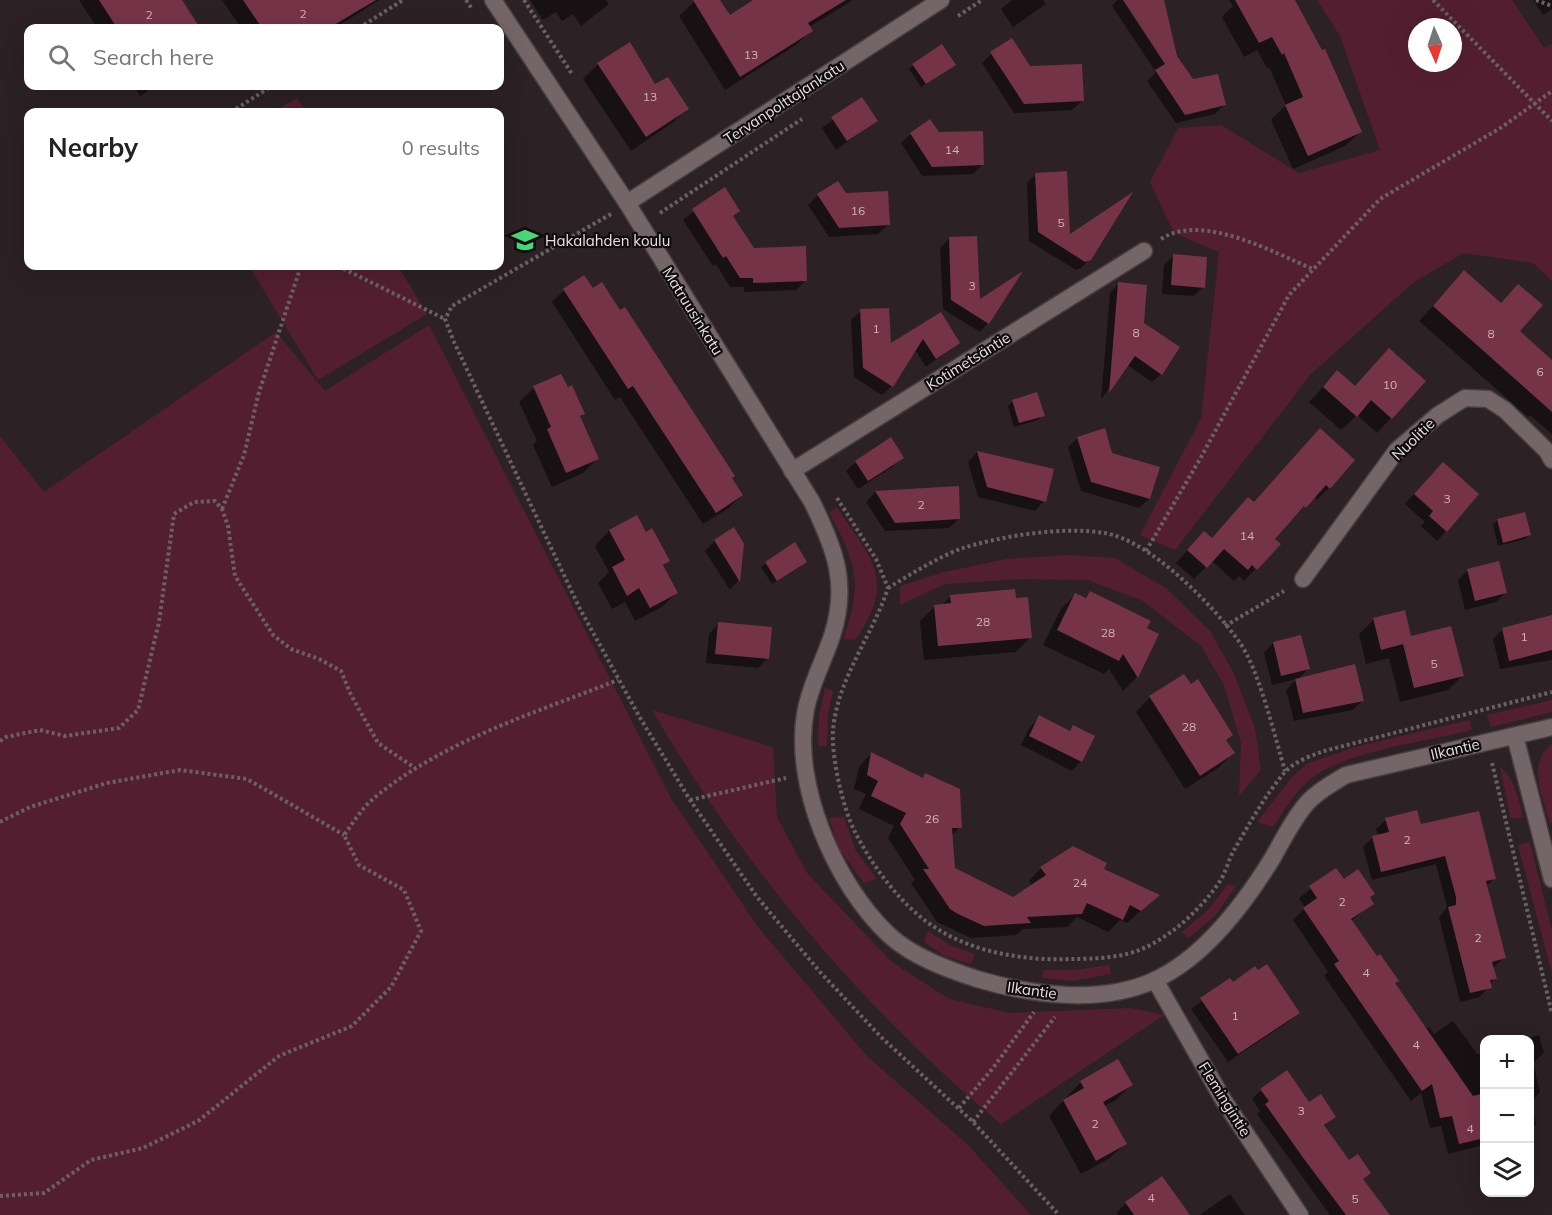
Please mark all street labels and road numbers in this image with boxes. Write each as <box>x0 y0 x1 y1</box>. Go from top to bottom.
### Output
street label: Tervanpolttajankatu <box>720 56 848 148</box>
street label: Matruusinkatu <box>658 263 728 359</box>
street label: Kotimetsäntie <box>922 328 1014 394</box>
street label: Nuolitie <box>1388 414 1438 464</box>
street label: Ilkantie <box>1429 734 1481 764</box>
street label: Ilkantie <box>1006 977 1058 1003</box>
street label: Flemingintie <box>1195 1058 1255 1140</box>

